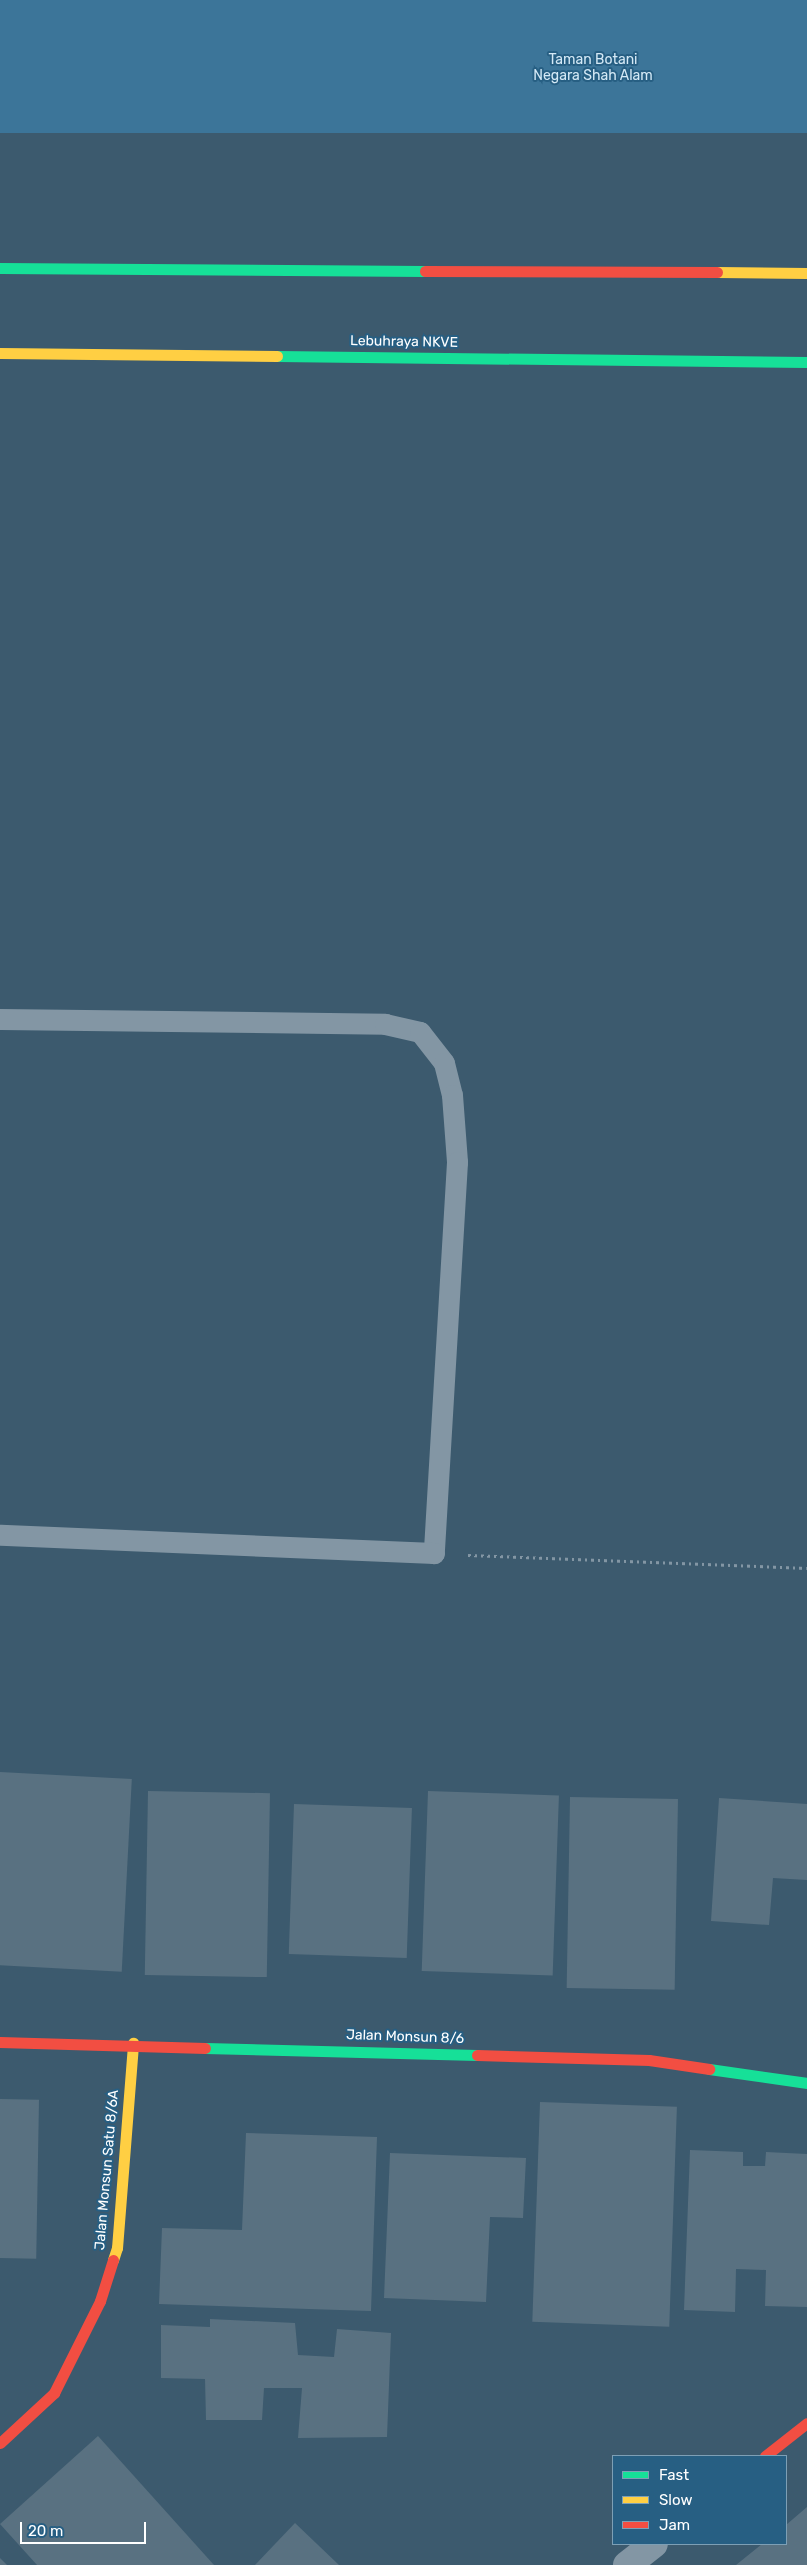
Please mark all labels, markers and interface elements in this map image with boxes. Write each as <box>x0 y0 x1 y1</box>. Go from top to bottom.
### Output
park label: Taman Botani Negara Shah Alam <box>533 52 653 84</box>
street label: Lebuhraya NKVE <box>350 333 458 351</box>
street label: Jalan Monsun 8/6 <box>346 2027 464 2047</box>
street label: Jalan Monsun Satu 8/6A <box>92 2089 122 2251</box>
legend <box>612 2455 787 2545</box>
text: Fast <box>659 2466 689 2484</box>
text: Slow <box>659 2491 692 2509</box>
scale bar <box>22 2512 149 2544</box>
text: Jam <box>659 2516 690 2534</box>
text: 20 m <box>28 2522 63 2540</box>

